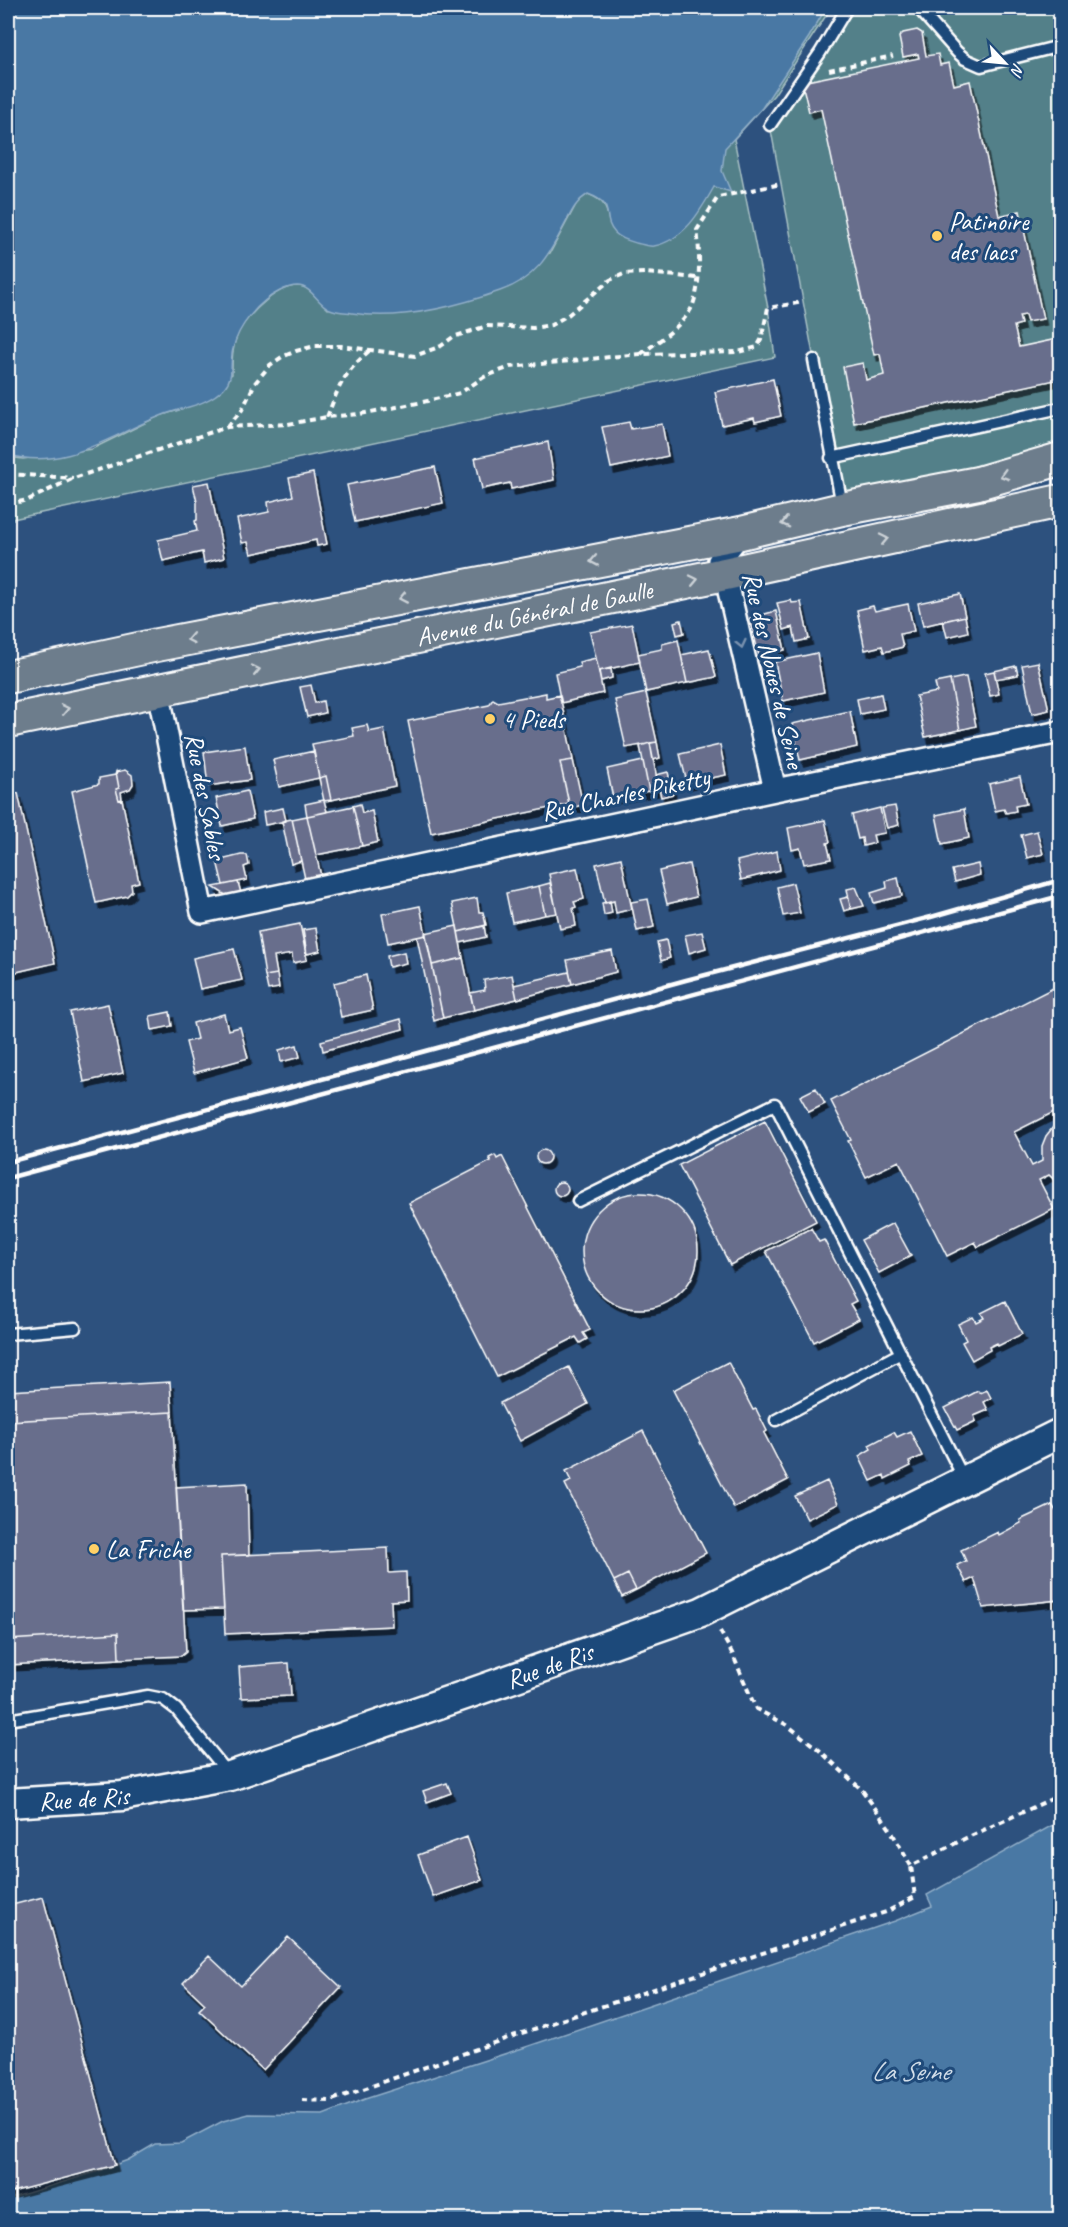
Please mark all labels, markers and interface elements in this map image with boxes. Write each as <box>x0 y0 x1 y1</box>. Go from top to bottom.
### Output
north arrow <box>975 33 1035 93</box>
text: N <box>1005 60 1029 81</box>
place label: Patinoire des lacs <box>949 205 1030 268</box>
marker: Patinoire des lacs <box>930 229 944 243</box>
one-way arrow <box>999 468 1010 480</box>
one-way arrow <box>781 515 791 528</box>
one-way arrow <box>879 533 889 546</box>
one-way arrow <box>590 555 599 567</box>
street label: Rue des Noues de Seine <box>735 569 813 774</box>
street label: Avenue du Général de Gaulle <box>413 573 657 654</box>
one-way arrow <box>688 574 698 587</box>
one-way arrow <box>398 591 408 604</box>
one-way arrow <box>186 632 196 645</box>
one-way arrow <box>734 639 747 649</box>
one-way arrow <box>251 664 261 677</box>
one-way arrow <box>60 703 70 716</box>
place label: 4 Pieds <box>502 703 567 736</box>
marker: 4 Pieds <box>483 712 497 726</box>
street label: Rue des Sables <box>177 730 234 864</box>
street label: Rue Charles Piketty <box>538 760 714 828</box>
place label: La Friche <box>106 1533 192 1566</box>
marker: La Friche <box>87 1542 101 1556</box>
street label: Rue de Ris <box>501 1635 600 1696</box>
street label: Rue de Ris <box>38 1779 134 1818</box>
water label: La Seine <box>871 2054 953 2088</box>

